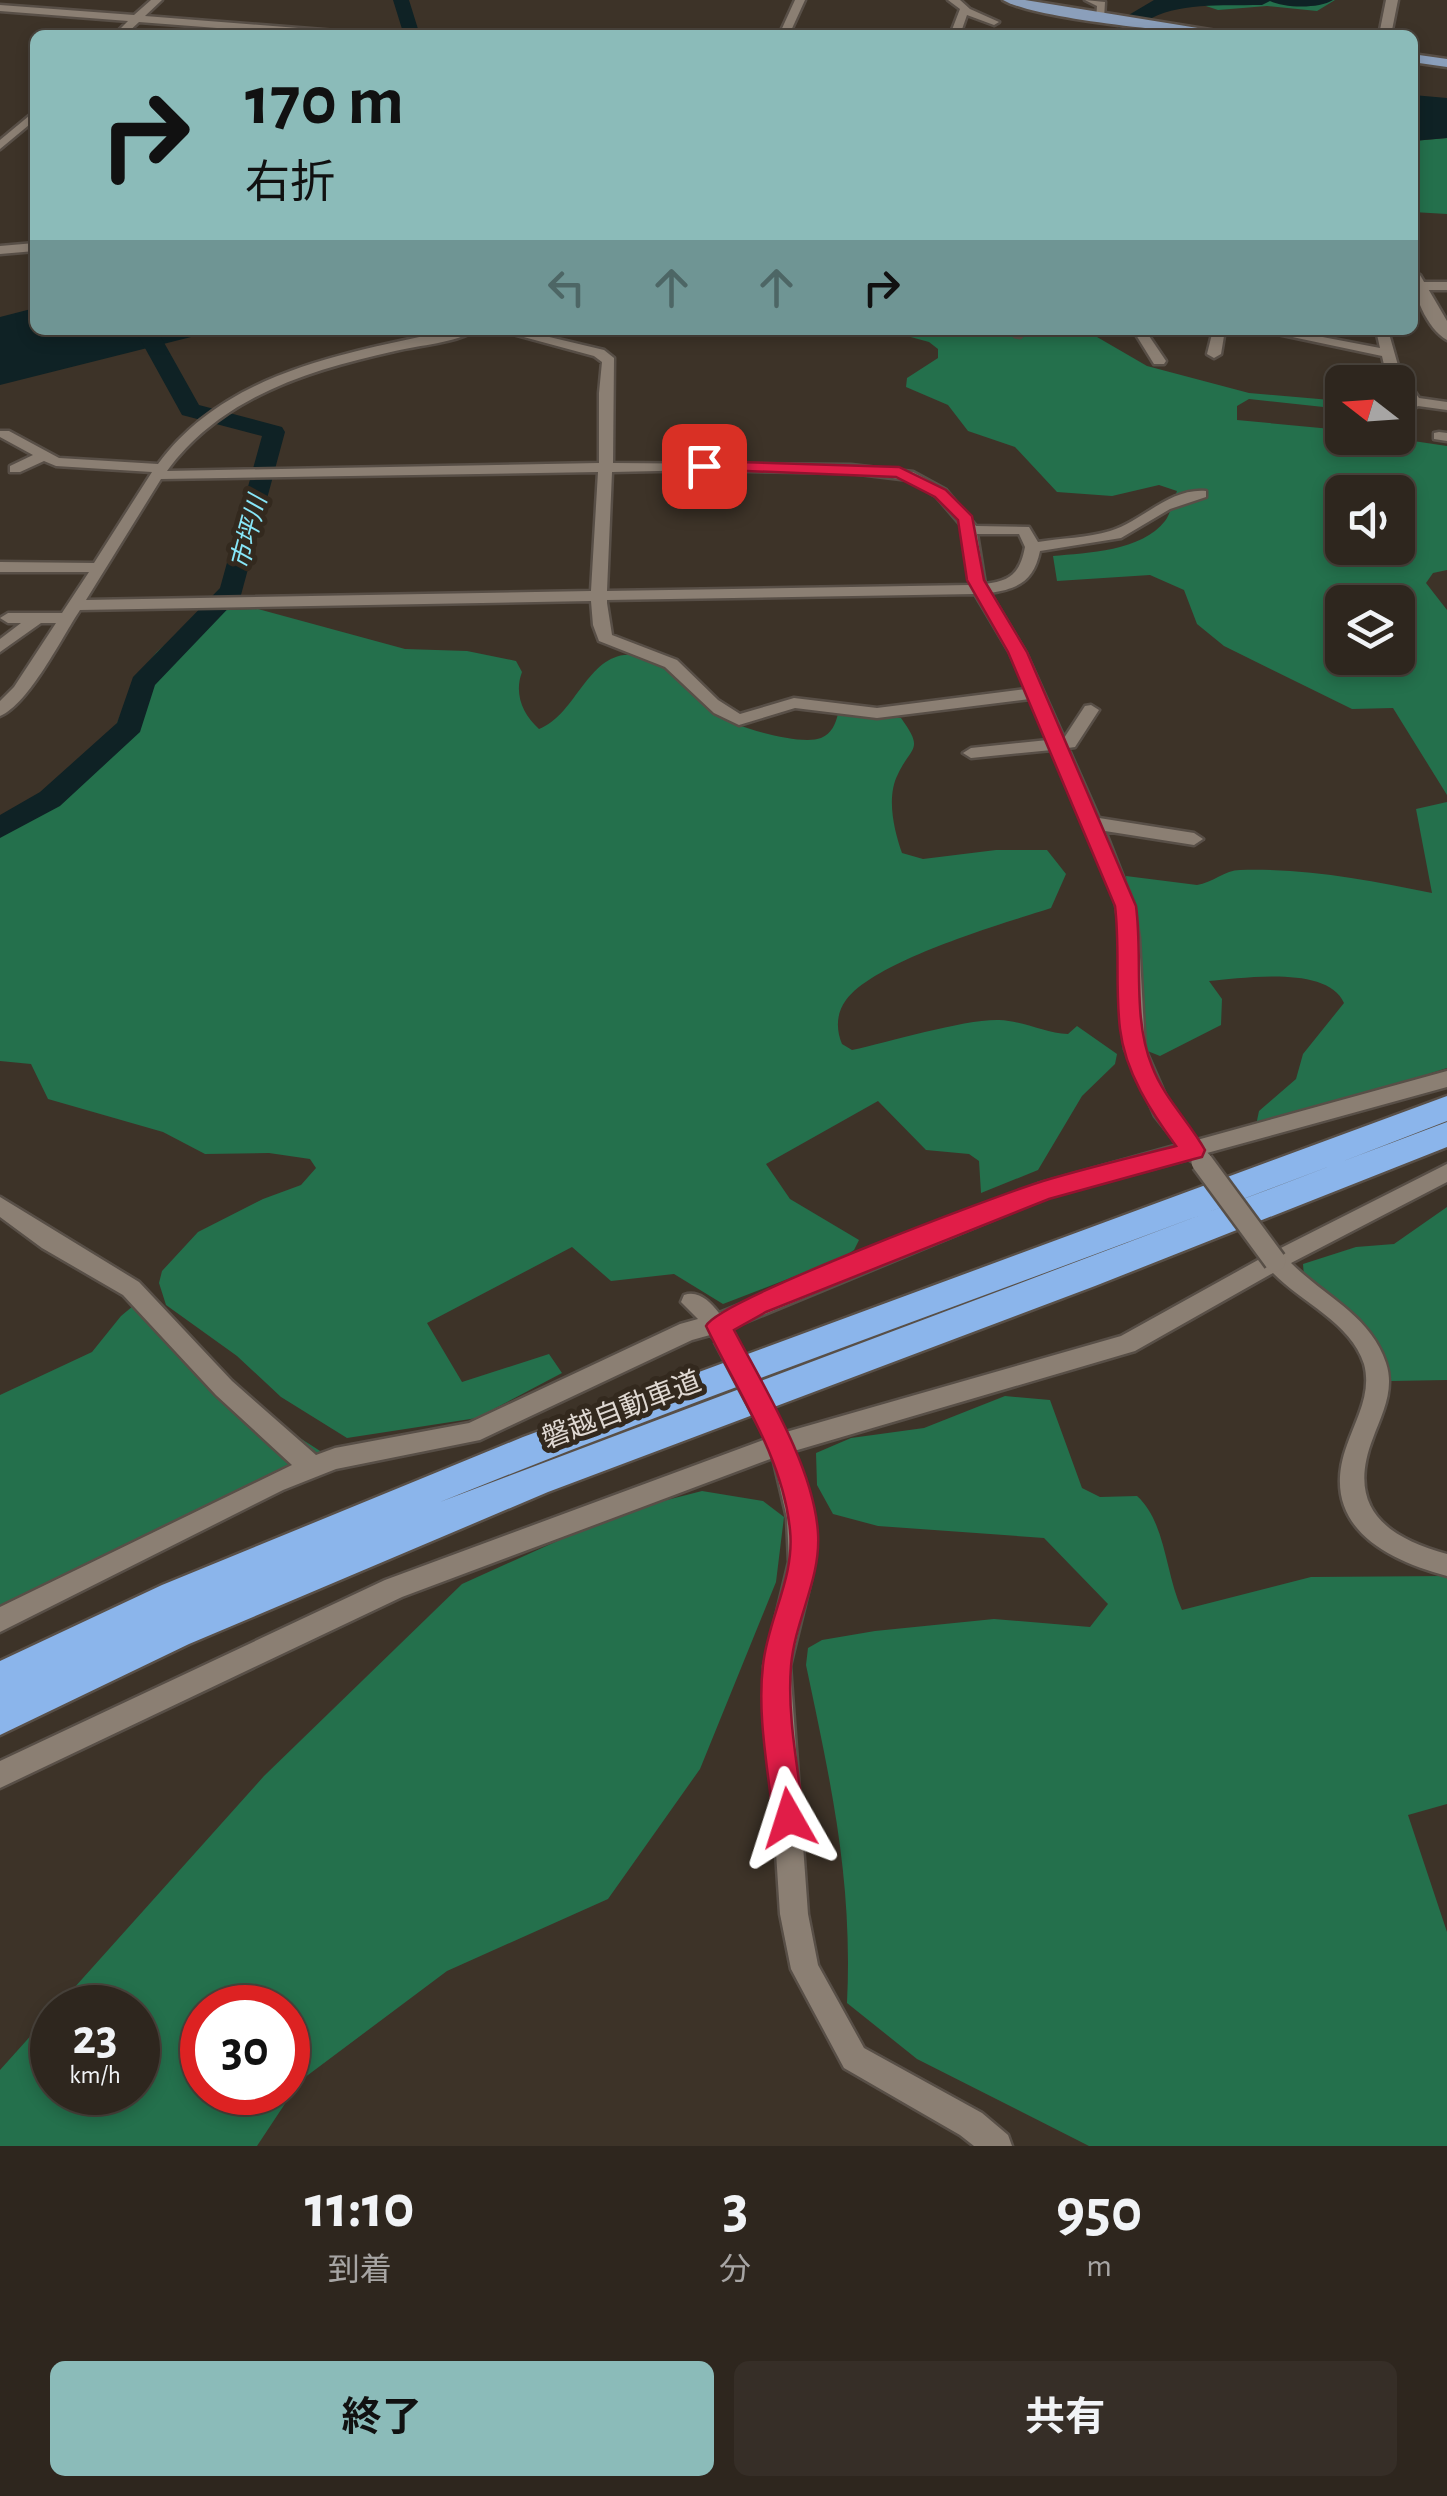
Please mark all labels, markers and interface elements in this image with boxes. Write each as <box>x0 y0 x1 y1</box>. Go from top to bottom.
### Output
text: 170 m <box>245 67 404 137</box>
icon: right <box>80 70 210 200</box>
text: 右折 <box>245 161 335 206</box>
icon: left <box>539 260 594 315</box>
icon: ahead <box>644 260 699 315</box>
icon: ahead <box>749 260 804 315</box>
icon: right <box>854 260 909 315</box>
north arrow <box>1325 365 1415 455</box>
map controls <box>1325 365 1415 675</box>
pin <box>662 424 747 509</box>
icon: arrive <box>677 439 732 494</box>
button: sound <box>1325 475 1415 565</box>
water label: 市坪川 <box>226 490 272 572</box>
button: layers <box>1325 585 1415 675</box>
street label: 磐越自動車道 <box>538 1366 705 1454</box>
position arrow <box>737 1766 841 1870</box>
speed limit sign: 30 <box>180 1985 310 2115</box>
text: 23 <box>72 2013 118 2063</box>
text: km/h <box>69 2063 121 2088</box>
text: 11:10 <box>305 2178 415 2238</box>
text: 3 <box>722 2178 748 2238</box>
text: 950 <box>1056 2182 1142 2242</box>
text: m <box>1086 2250 1112 2282</box>
text: 到着 <box>328 2254 392 2286</box>
text: 分 <box>719 2254 751 2286</box>
button: 終了 <box>50 2361 714 2476</box>
button: 共有 <box>734 2361 1397 2476</box>

